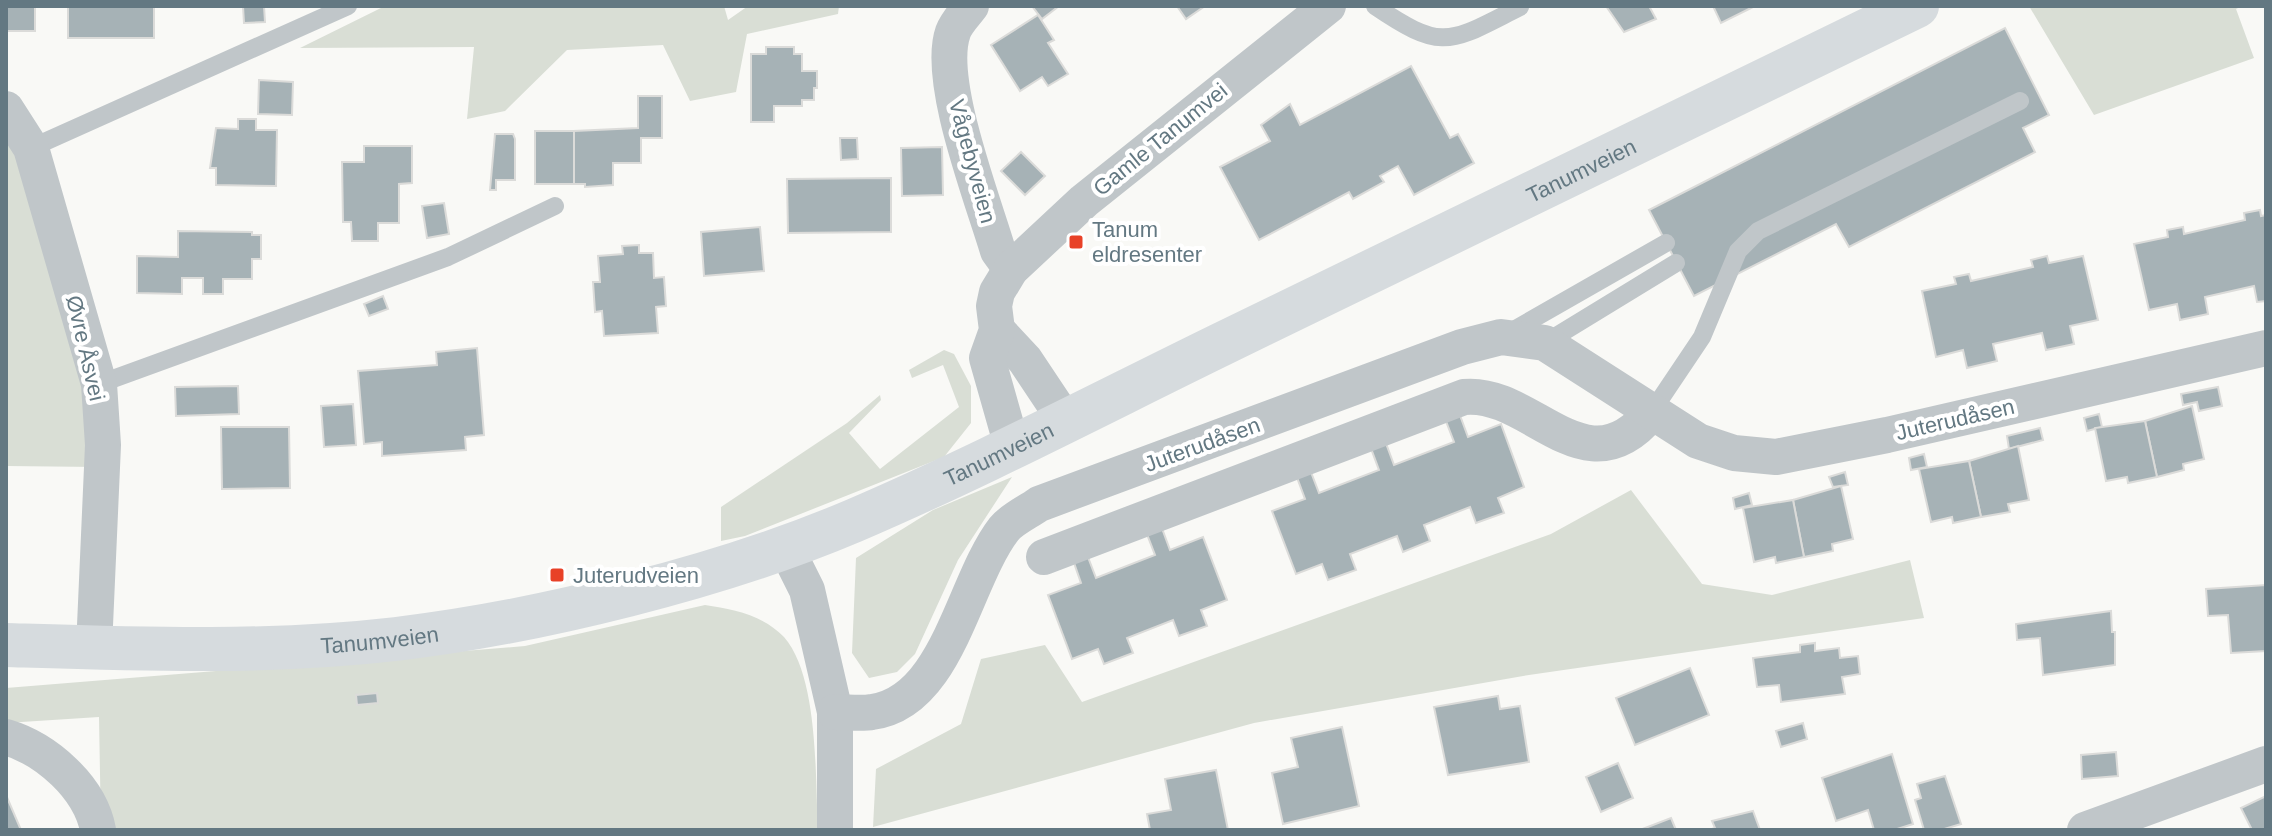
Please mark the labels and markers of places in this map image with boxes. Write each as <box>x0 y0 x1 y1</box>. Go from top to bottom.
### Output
place label: Tanum eldresenter <box>1092 217 1202 267</box>
marker: Tanum eldresenter <box>1067 233 1085 251</box>
place label: Juterudveien <box>573 563 699 588</box>
marker: Juterudveien <box>548 566 566 584</box>

